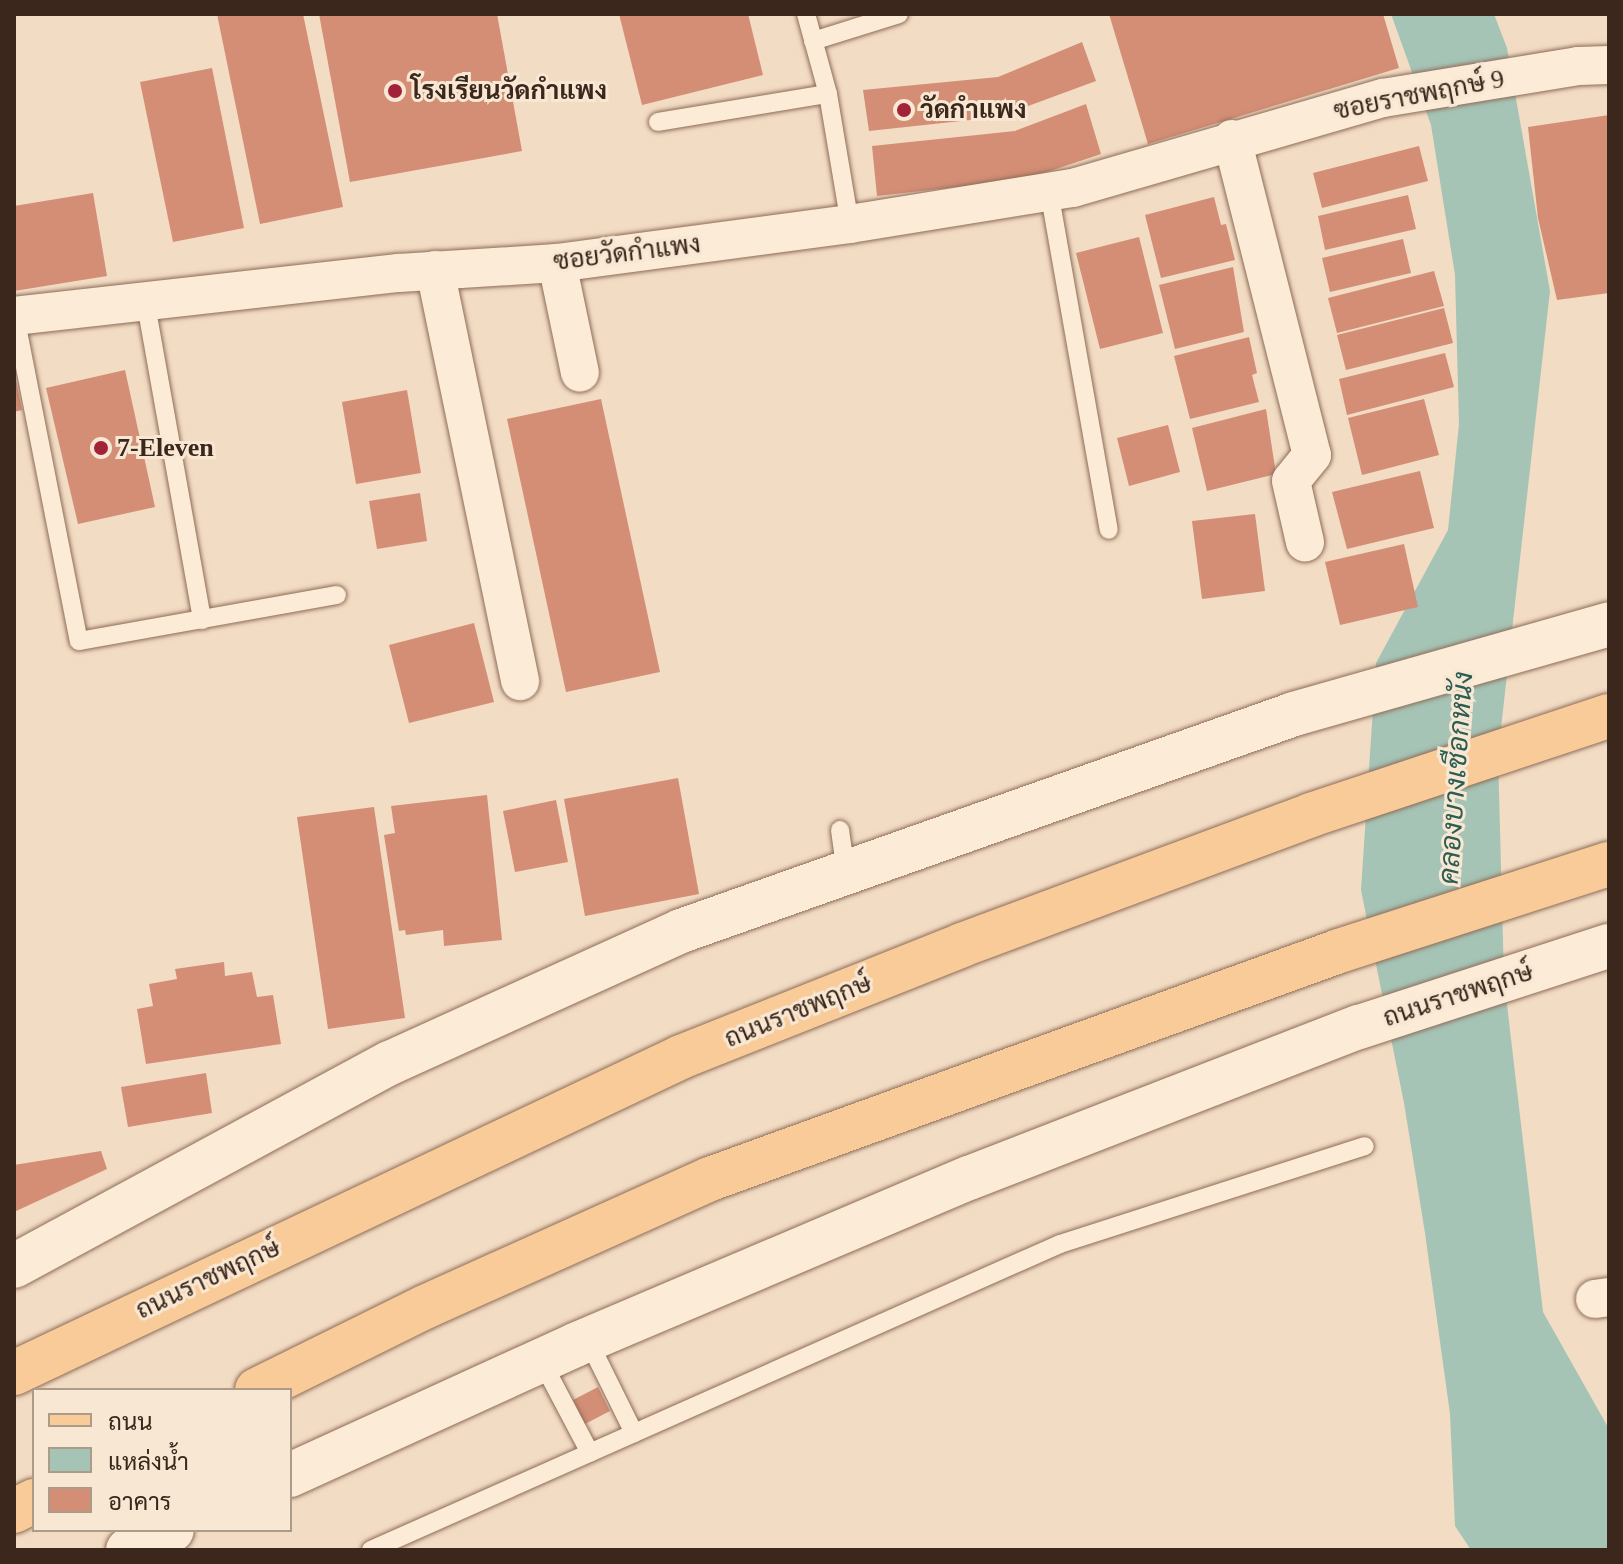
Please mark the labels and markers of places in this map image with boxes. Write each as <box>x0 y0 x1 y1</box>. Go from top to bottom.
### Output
place label: โรงเรียนวัดกำแพง <box>411 75 607 107</box>
marker: โรงเรียนวัดกำแพง <box>386 82 404 100</box>
place label: วัดกำแพง <box>920 94 1026 126</box>
marker: วัดกำแพง <box>895 101 913 119</box>
place label: 7-Eleven <box>117 432 214 464</box>
marker: 7-Eleven <box>92 439 110 457</box>

